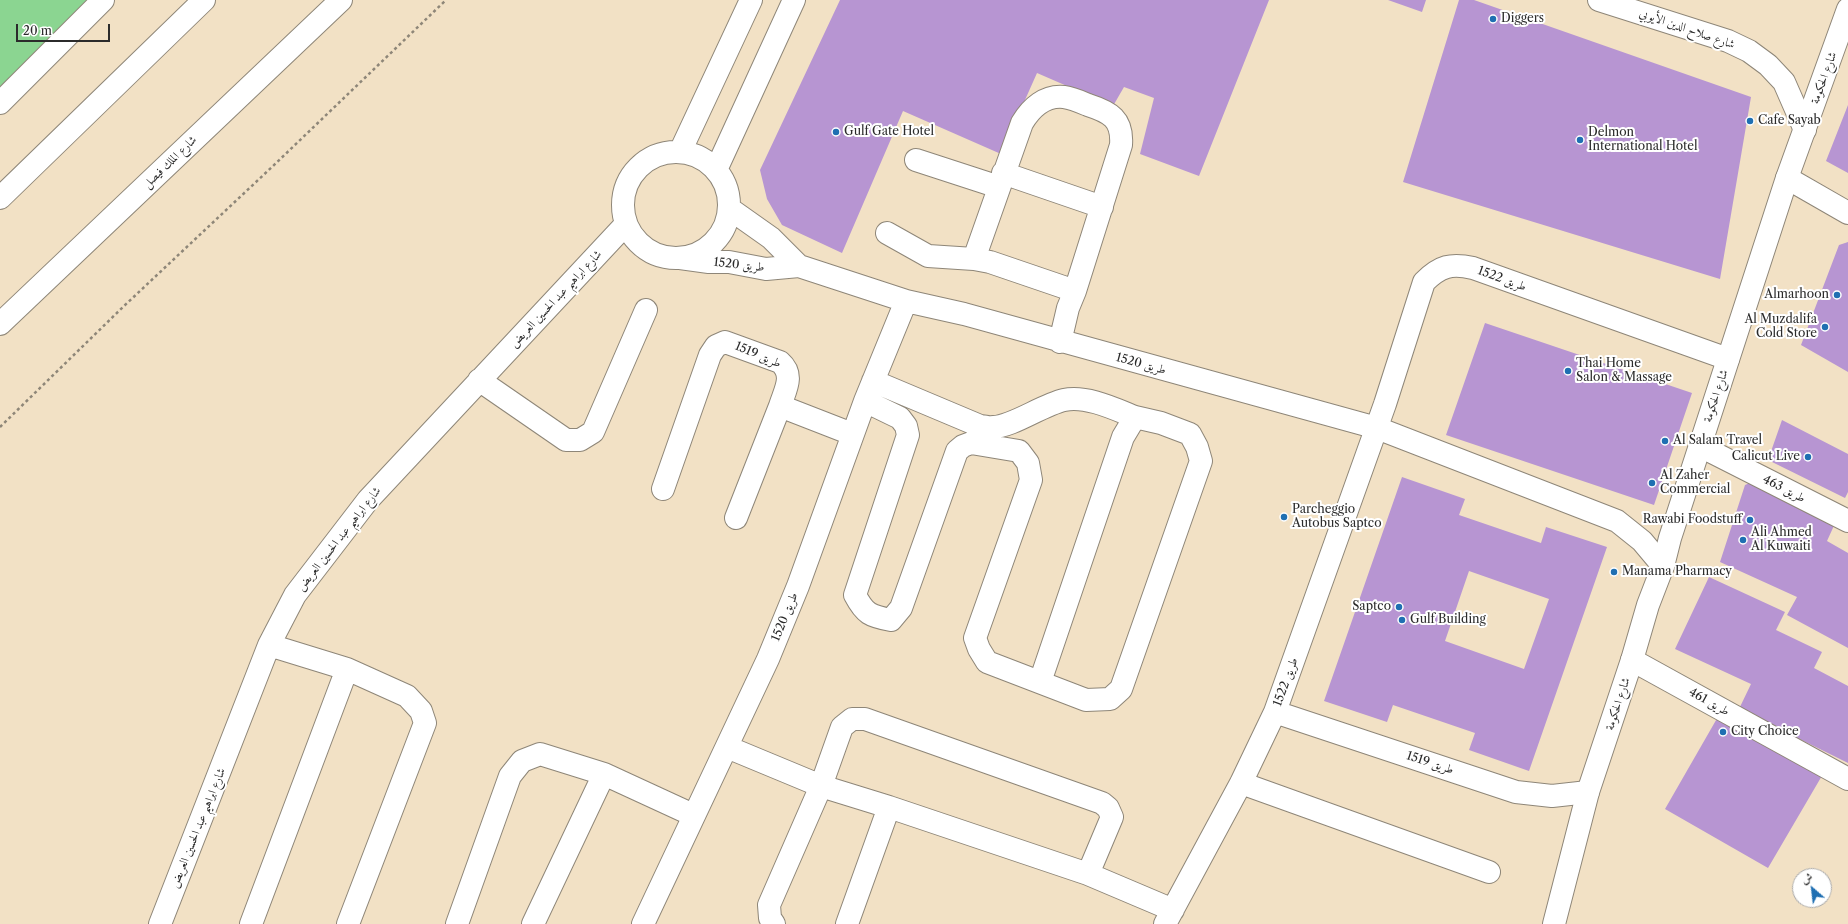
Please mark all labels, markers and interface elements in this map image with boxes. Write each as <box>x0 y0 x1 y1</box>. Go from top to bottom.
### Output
street label: شارع صلاح الدين الأيوبي <box>1637 6 1737 52</box>
place label: Diggers <box>1501 12 1544 26</box>
marker: Diggers <box>1488 14 1498 24</box>
scale bar <box>18 16 112 42</box>
text: 20 m <box>23 23 52 38</box>
street label: شارع الحكومة <box>1808 50 1840 106</box>
place label: Cafe Sayab <box>1758 114 1821 128</box>
marker: Cafe Sayab <box>1745 116 1755 126</box>
place label: Gulf Gate Hotel <box>844 125 934 139</box>
place label: Delmon International Hotel <box>1588 126 1698 154</box>
marker: Gulf Gate Hotel <box>831 127 841 137</box>
street label: شارع الملك فيصل <box>140 133 200 191</box>
marker: Delmon International Hotel <box>1575 135 1585 145</box>
street label: شارع ابراهيم عبد الحسين العريض <box>507 247 605 351</box>
street label: طريق 1520 <box>713 255 765 275</box>
street label: طريق 1522 <box>1476 264 1528 294</box>
place label: Almarhoon <box>1764 288 1829 302</box>
marker: Almarhoon <box>1832 290 1842 300</box>
place label: Al Muzdalifa Cold Store <box>1744 313 1817 341</box>
marker: Al Muzdalifa Cold Store <box>1820 322 1830 332</box>
street label: طريق 1519 <box>733 339 783 371</box>
street label: طريق 1520 <box>1114 350 1168 378</box>
place label: Thai Home Salon & Massage <box>1576 357 1672 385</box>
marker: Thai Home Salon & Massage <box>1563 366 1573 376</box>
street label: شارع الحكومة <box>1701 368 1731 424</box>
place label: Al Salam Travel <box>1673 434 1762 448</box>
marker: Al Salam Travel <box>1660 436 1670 446</box>
place label: Calicut Live <box>1732 450 1800 464</box>
marker: Calicut Live <box>1803 452 1813 462</box>
place label: Al Zaher Commercial <box>1660 469 1730 497</box>
street label: طريق 463 <box>1760 472 1808 506</box>
marker: Al Zaher Commercial <box>1647 478 1657 488</box>
street label: شارع ابراهيم عبد الحسين العريض <box>294 484 384 594</box>
place label: Parcheggio Autobus Saptco <box>1292 503 1382 531</box>
marker: Parcheggio Autobus Saptco <box>1279 512 1289 522</box>
place label: Rawabi Foodstuff <box>1643 513 1742 527</box>
marker: Rawabi Foodstuff <box>1745 515 1755 525</box>
place label: Ali Ahmed Al Kuwaiti <box>1751 526 1812 554</box>
marker: Ali Ahmed Al Kuwaiti <box>1738 535 1748 545</box>
place label: Manama Pharmacy <box>1622 565 1732 579</box>
marker: Manama Pharmacy <box>1609 567 1619 577</box>
street label: طريق 1520 <box>769 591 801 643</box>
place label: Saptco <box>1352 600 1391 614</box>
marker: Saptco <box>1394 602 1404 612</box>
place label: Gulf Building <box>1410 613 1486 627</box>
marker: Gulf Building <box>1397 615 1407 625</box>
street label: طريق 1522 <box>1271 656 1301 708</box>
street label: شارع الحكومة <box>1603 676 1633 732</box>
street label: طريق 461 <box>1686 685 1732 719</box>
place label: City Choice <box>1731 725 1799 739</box>
marker: City Choice <box>1718 727 1728 737</box>
street label: طريق 1519 <box>1405 749 1455 777</box>
street label: شارع ابراهيم عبد الحسين العريض <box>167 766 229 890</box>
north arrow <box>1792 868 1832 908</box>
text: ش <box>1799 870 1815 887</box>

